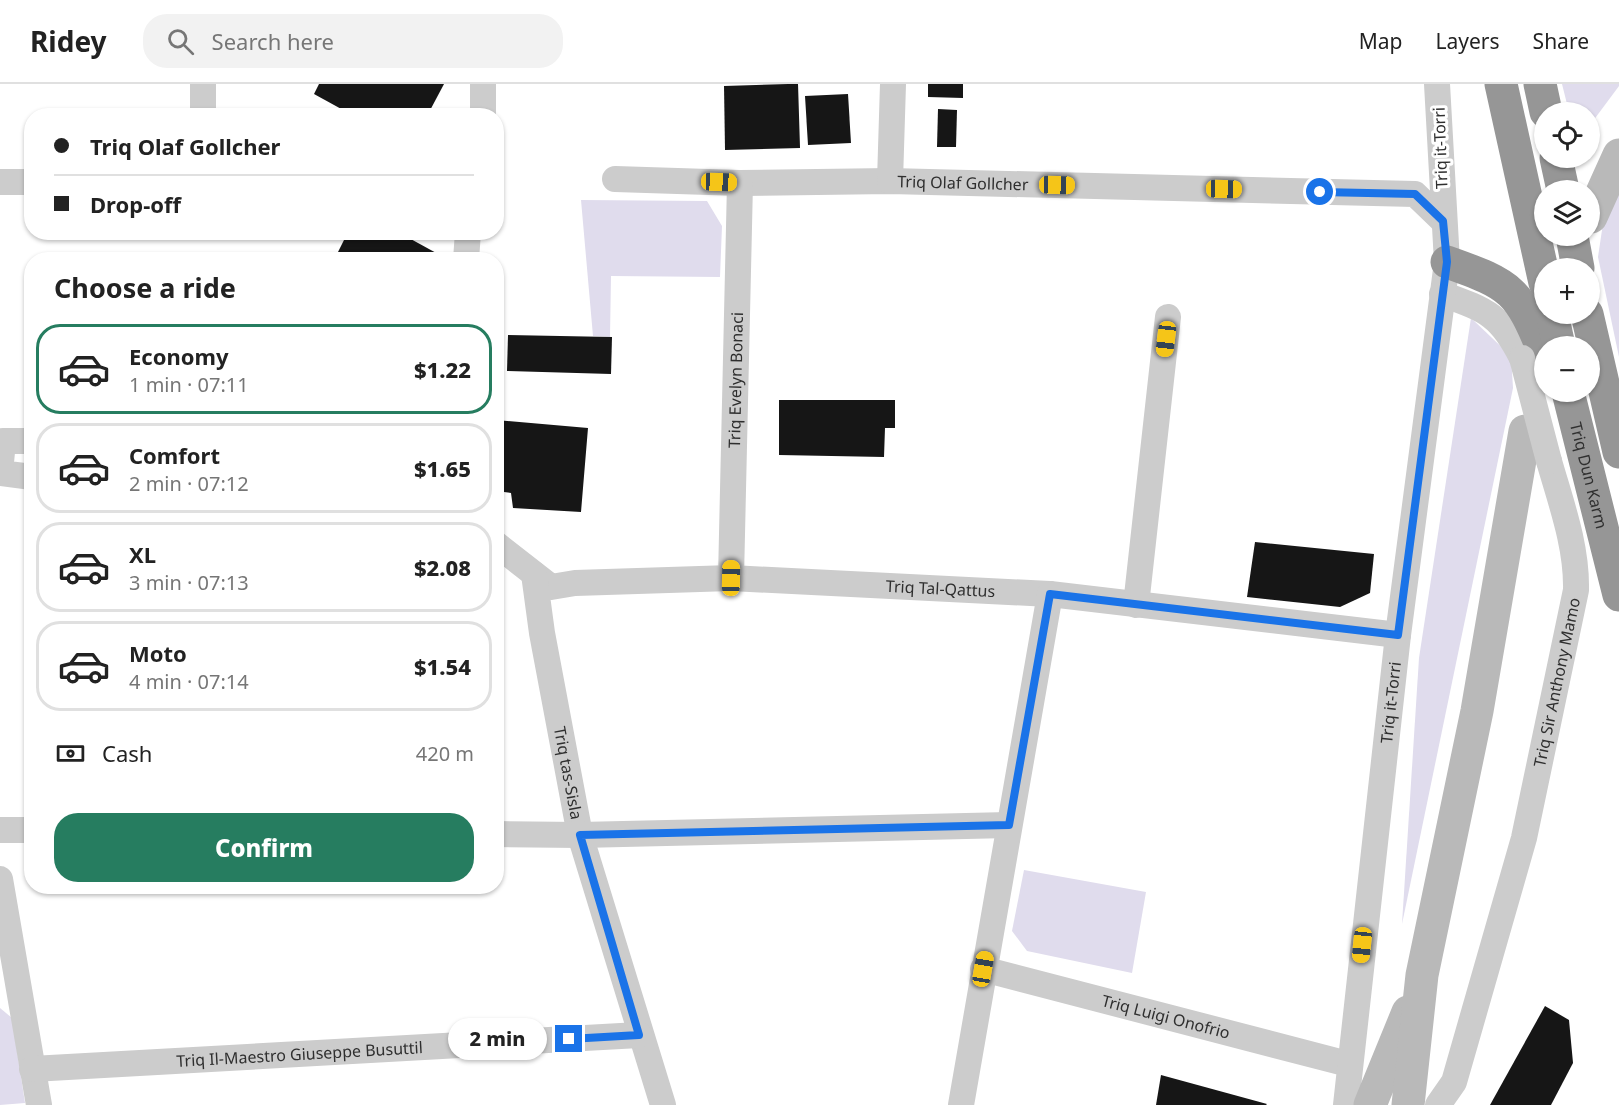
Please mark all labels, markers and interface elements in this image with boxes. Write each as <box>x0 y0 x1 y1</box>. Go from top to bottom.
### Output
search box <box>143 14 563 68</box>
text: Ridey <box>30 22 107 60</box>
icon: search <box>164 25 197 58</box>
text: Search here <box>212 26 334 56</box>
text: Map <box>1359 27 1403 55</box>
text: Layers <box>1436 27 1500 55</box>
text: Share <box>1533 27 1589 55</box>
map controls <box>1534 102 1600 402</box>
button: locate <box>1534 102 1600 168</box>
street label: Triq it-Torri <box>1428 107 1452 189</box>
text: Triq Olaf Gollcher <box>90 131 280 161</box>
street label: Triq Olaf Gollcher <box>897 170 1029 195</box>
car <box>701 172 737 192</box>
car <box>1039 176 1075 194</box>
route start <box>1306 178 1333 205</box>
car <box>1206 180 1242 198</box>
button: layers <box>1534 180 1600 246</box>
text: Drop-off <box>90 189 181 219</box>
button: + <box>1534 258 1600 324</box>
text: Choose a ride <box>54 269 236 306</box>
street label: Triq Evelyn Bonaci <box>723 312 748 448</box>
car <box>1155 320 1177 358</box>
button: − <box>1534 336 1600 402</box>
text: Economy <box>129 341 228 371</box>
icon: car <box>57 342 111 396</box>
text: $1.22 <box>414 354 471 384</box>
text: 1 min · 07:11 <box>129 371 249 398</box>
street label: Triq Dun Karm <box>1565 420 1613 531</box>
text: Comfort <box>129 440 220 470</box>
icon: car <box>57 441 111 495</box>
text: $1.65 <box>414 453 471 483</box>
text: 2 min · 07:12 <box>129 470 249 497</box>
text: XL <box>129 539 156 569</box>
icon: car <box>57 540 111 594</box>
text: $2.08 <box>414 552 471 582</box>
car <box>722 560 740 596</box>
text: 3 min · 07:13 <box>129 569 249 596</box>
street label: Triq Tal-Qattus <box>885 575 996 602</box>
street label: Triq Sir Anthony Mamo <box>1528 596 1585 769</box>
text: Moto <box>129 638 187 668</box>
icon: car <box>57 639 111 693</box>
text: $1.54 <box>414 651 471 681</box>
street label: Triq it-Torri <box>1375 660 1406 744</box>
text: 4 min · 07:14 <box>129 668 249 695</box>
street label: Triq tas-Sisla <box>549 725 588 821</box>
icon: cash <box>54 737 87 770</box>
text: Cash <box>102 738 152 768</box>
text: 420 m <box>416 740 474 767</box>
button: Confirm <box>54 813 474 882</box>
car <box>1351 926 1373 964</box>
car <box>971 950 995 988</box>
street label: Triq Luigi Onofrio <box>1100 989 1232 1044</box>
callout: 2 min <box>449 1018 548 1060</box>
text: 2 min <box>470 1025 525 1052</box>
route end <box>555 1025 582 1052</box>
street label: Triq Il-Maestro Giuseppe Busuttil <box>176 1036 423 1072</box>

